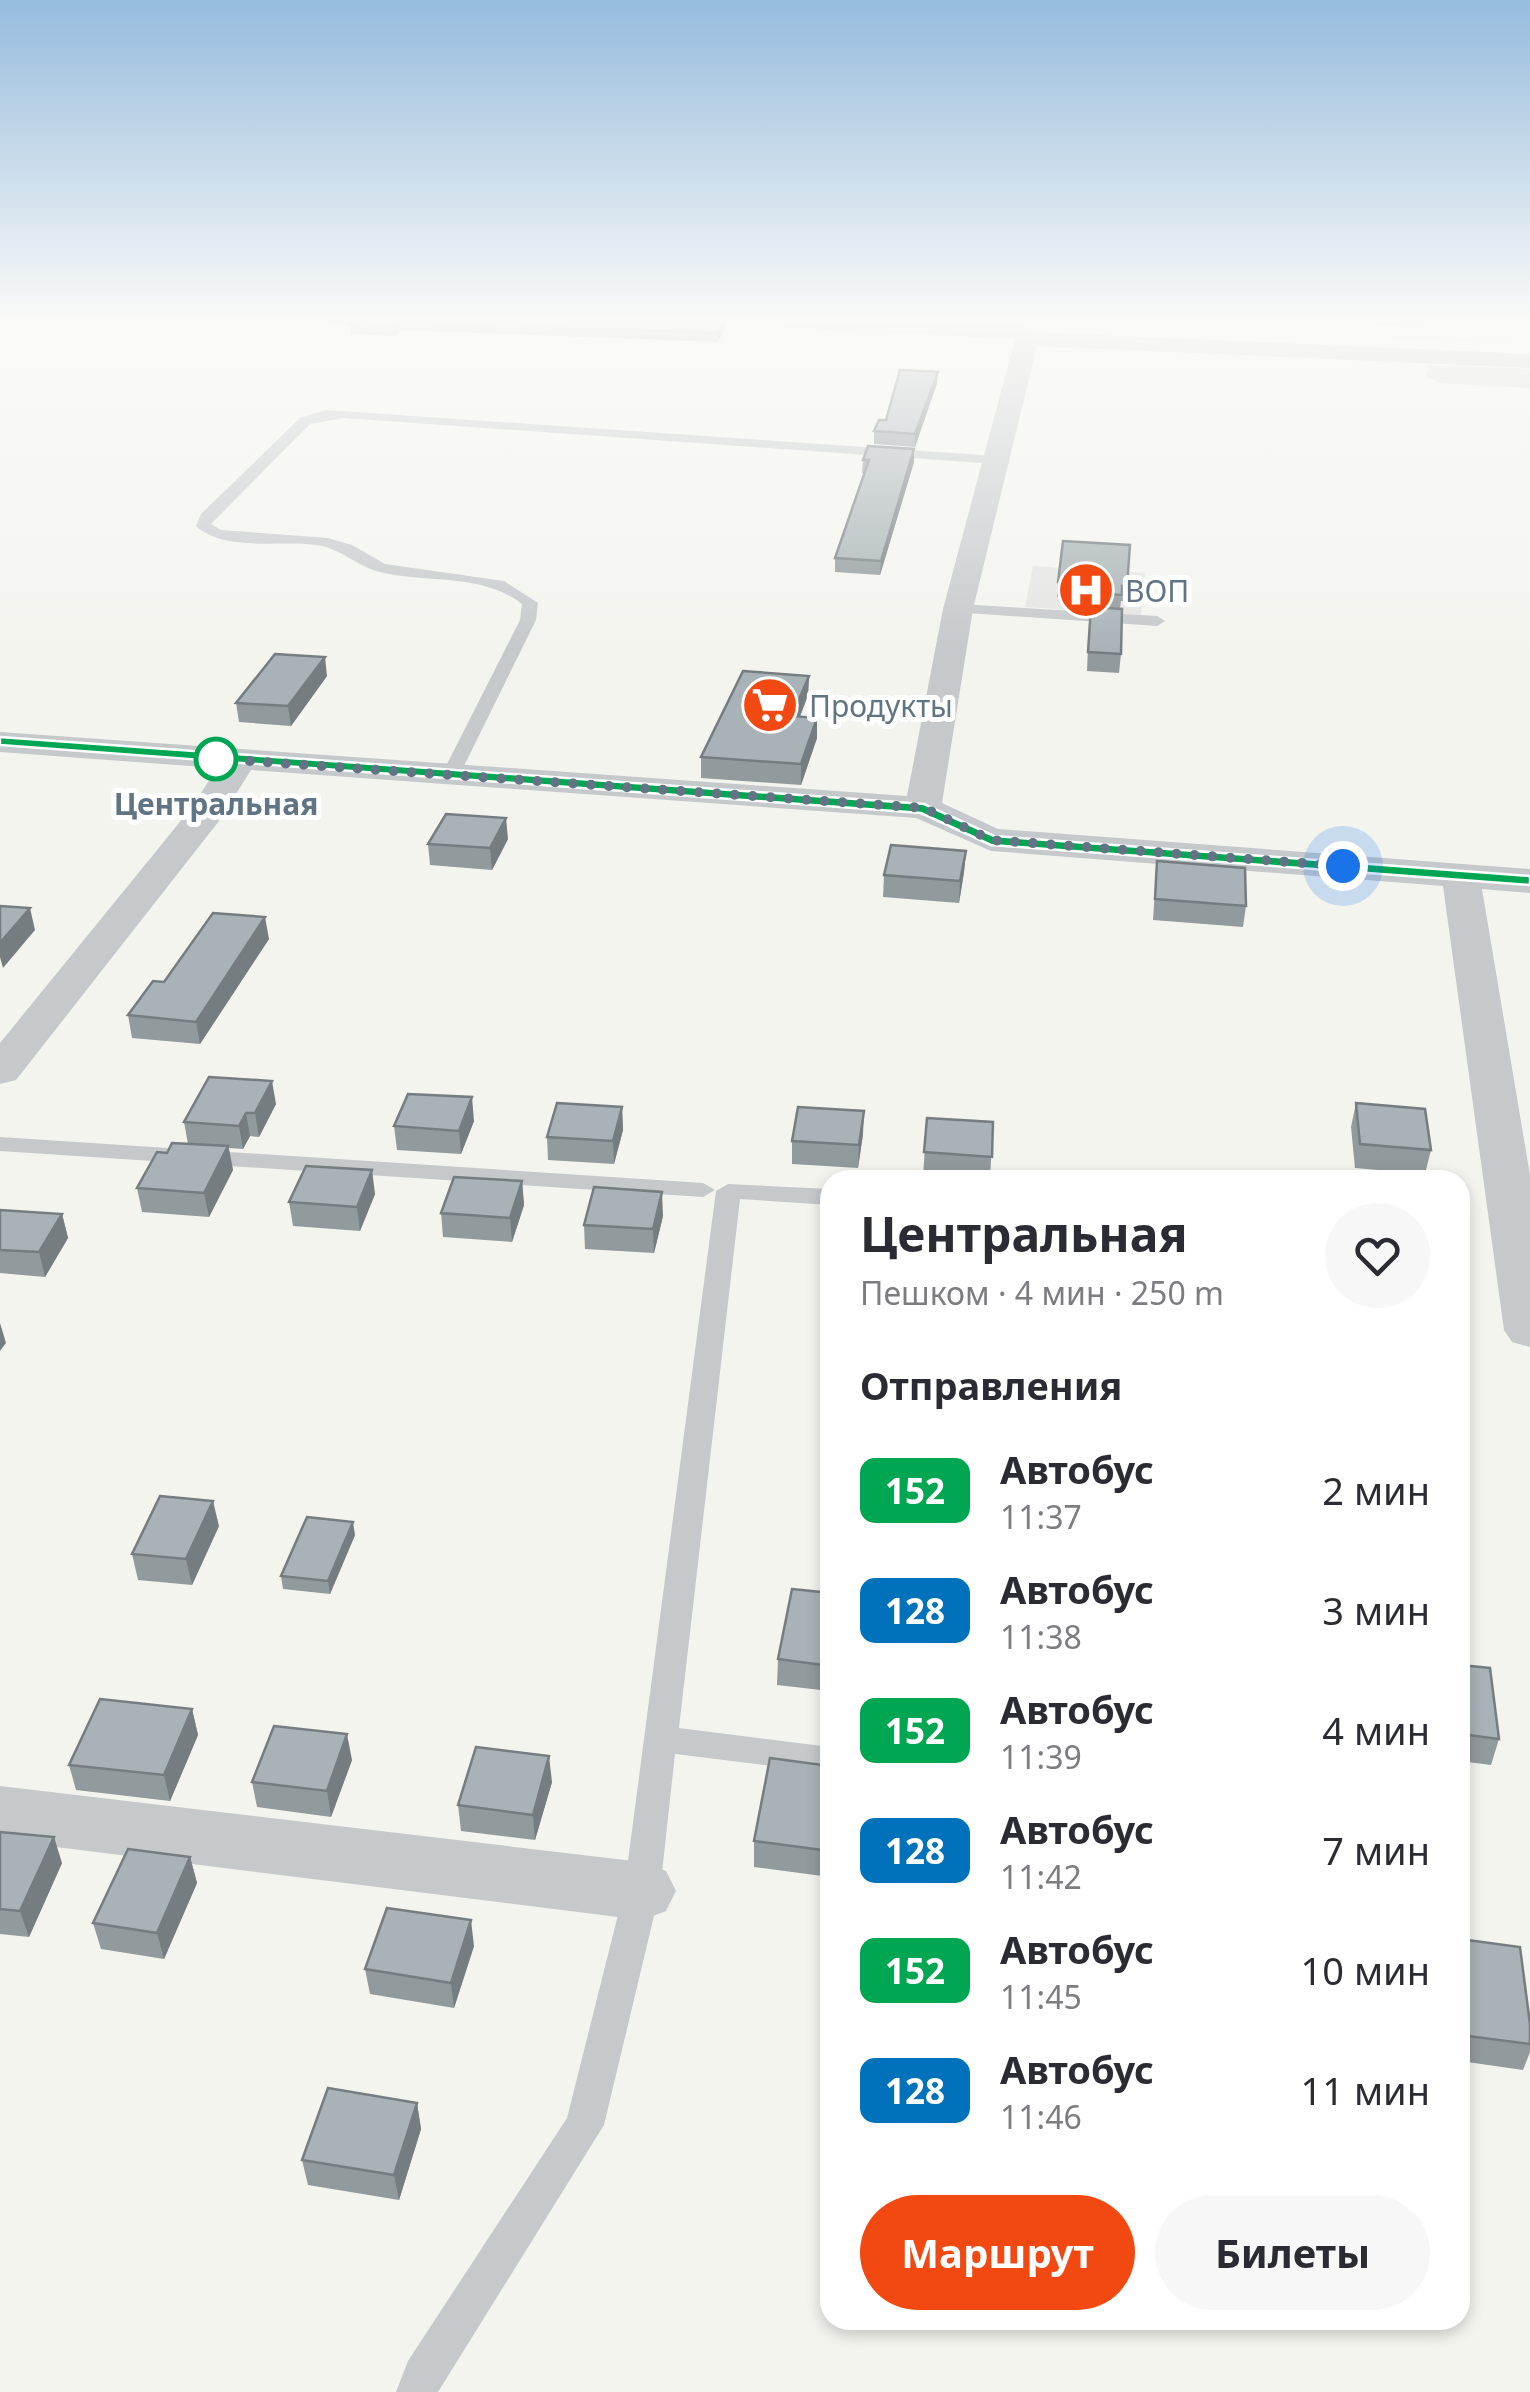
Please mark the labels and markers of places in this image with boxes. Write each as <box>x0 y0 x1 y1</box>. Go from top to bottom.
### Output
hospital icon: ВОП <box>1056 560 1116 620</box>
place label: ВОП <box>1125 570 1189 611</box>
supermarket icon: Продукты <box>740 675 800 735</box>
place label: Продукты <box>809 685 953 726</box>
marker: Центральная <box>195 738 237 780</box>
place label: Центральная <box>114 783 318 824</box>

